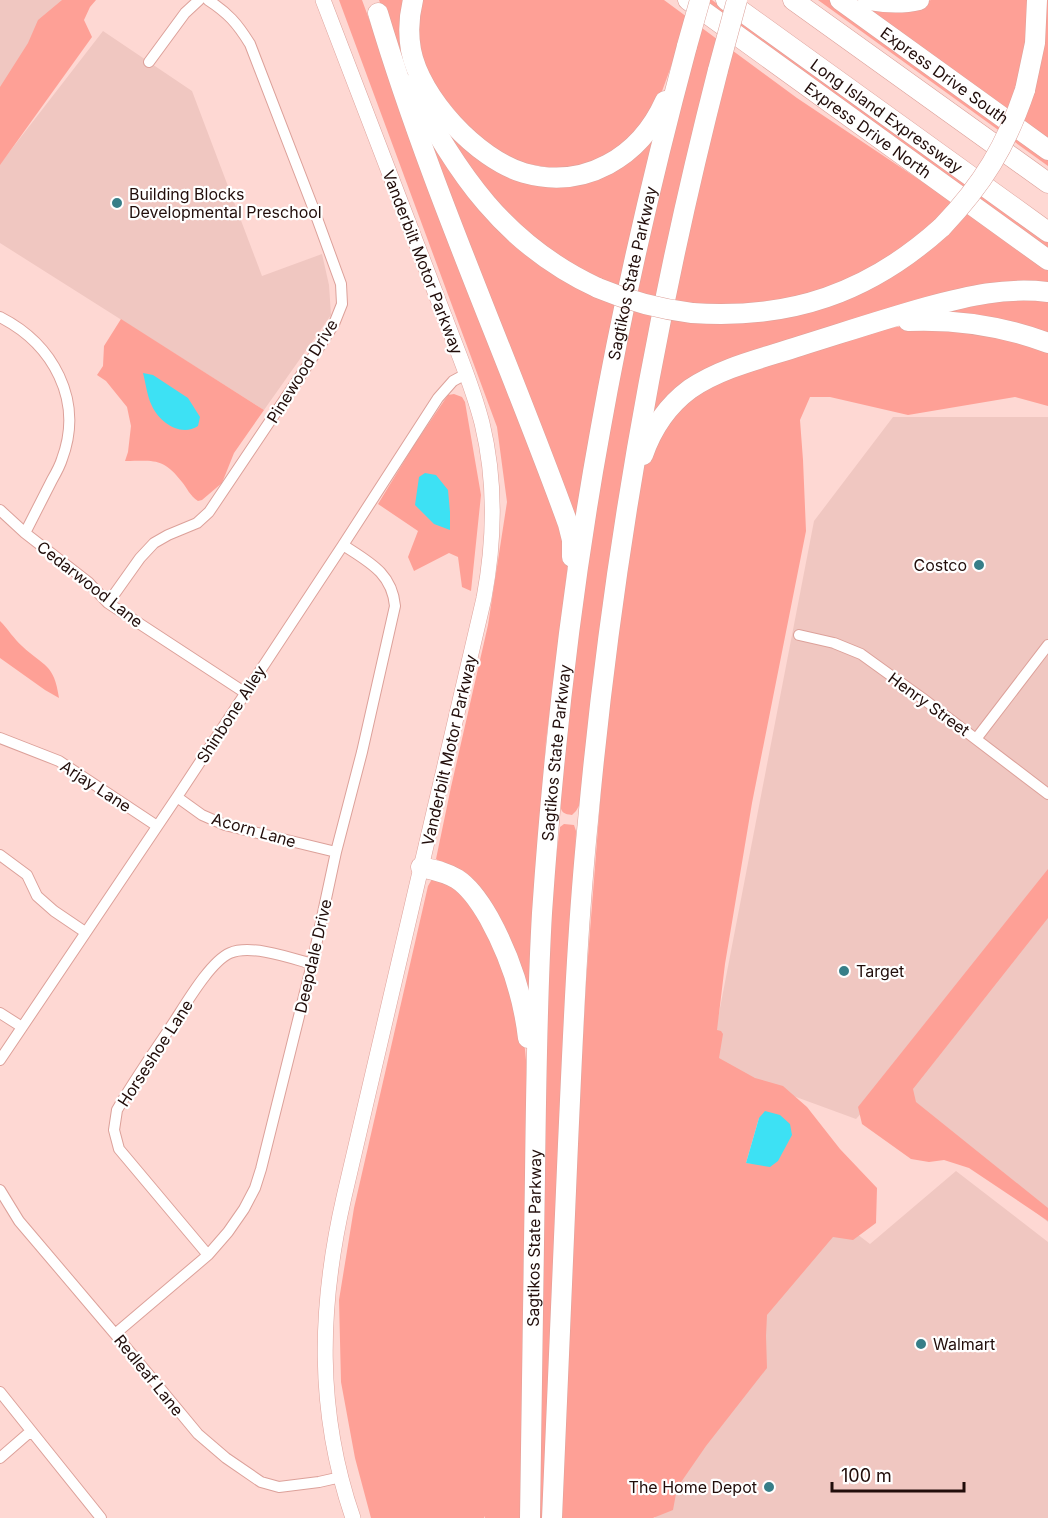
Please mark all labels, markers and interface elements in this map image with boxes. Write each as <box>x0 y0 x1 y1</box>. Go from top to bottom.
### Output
street label: Express Drive South <box>877 23 1012 128</box>
street label: Long Island Expressway <box>807 54 967 177</box>
street label: Express Drive North <box>801 78 935 182</box>
street label: Vanderbilt Motor Parkway <box>379 167 467 357</box>
place label: Building Blocks Developmental Preschool <box>129 184 322 222</box>
street label: Sagtikos State Parkway <box>604 184 661 362</box>
marker: Building Blocks Developmental Preschool <box>110 196 124 210</box>
street label: Pinewood Drive <box>262 315 342 427</box>
street label: Cedarwood Lane <box>33 536 147 632</box>
place label: Costco <box>913 555 967 575</box>
marker: Costco <box>972 558 986 572</box>
street label: Vanderbilt Motor Parkway <box>417 652 481 848</box>
street label: Shinbone Alley <box>192 661 270 767</box>
street label: Sagtikos State Parkway <box>537 663 575 842</box>
street label: Henry Street <box>884 668 974 740</box>
street label: Arjay Lane <box>57 756 135 816</box>
street label: Acorn Lane <box>210 808 298 852</box>
street label: Deepdale Drive <box>290 897 336 1015</box>
place label: Target <box>856 961 904 981</box>
marker: Target <box>837 964 851 978</box>
street label: Horseshoe Lane <box>113 996 197 1110</box>
street label: Sagtikos State Parkway <box>523 1149 545 1327</box>
street label: Redleaf Lane <box>110 1330 188 1420</box>
place label: Walmart <box>933 1334 995 1354</box>
marker: Walmart <box>914 1337 928 1351</box>
scale bar <box>832 1455 964 1493</box>
text: 100 m <box>841 1465 892 1486</box>
place label: The Home Depot <box>629 1477 757 1497</box>
marker: The Home Depot <box>762 1480 776 1494</box>

